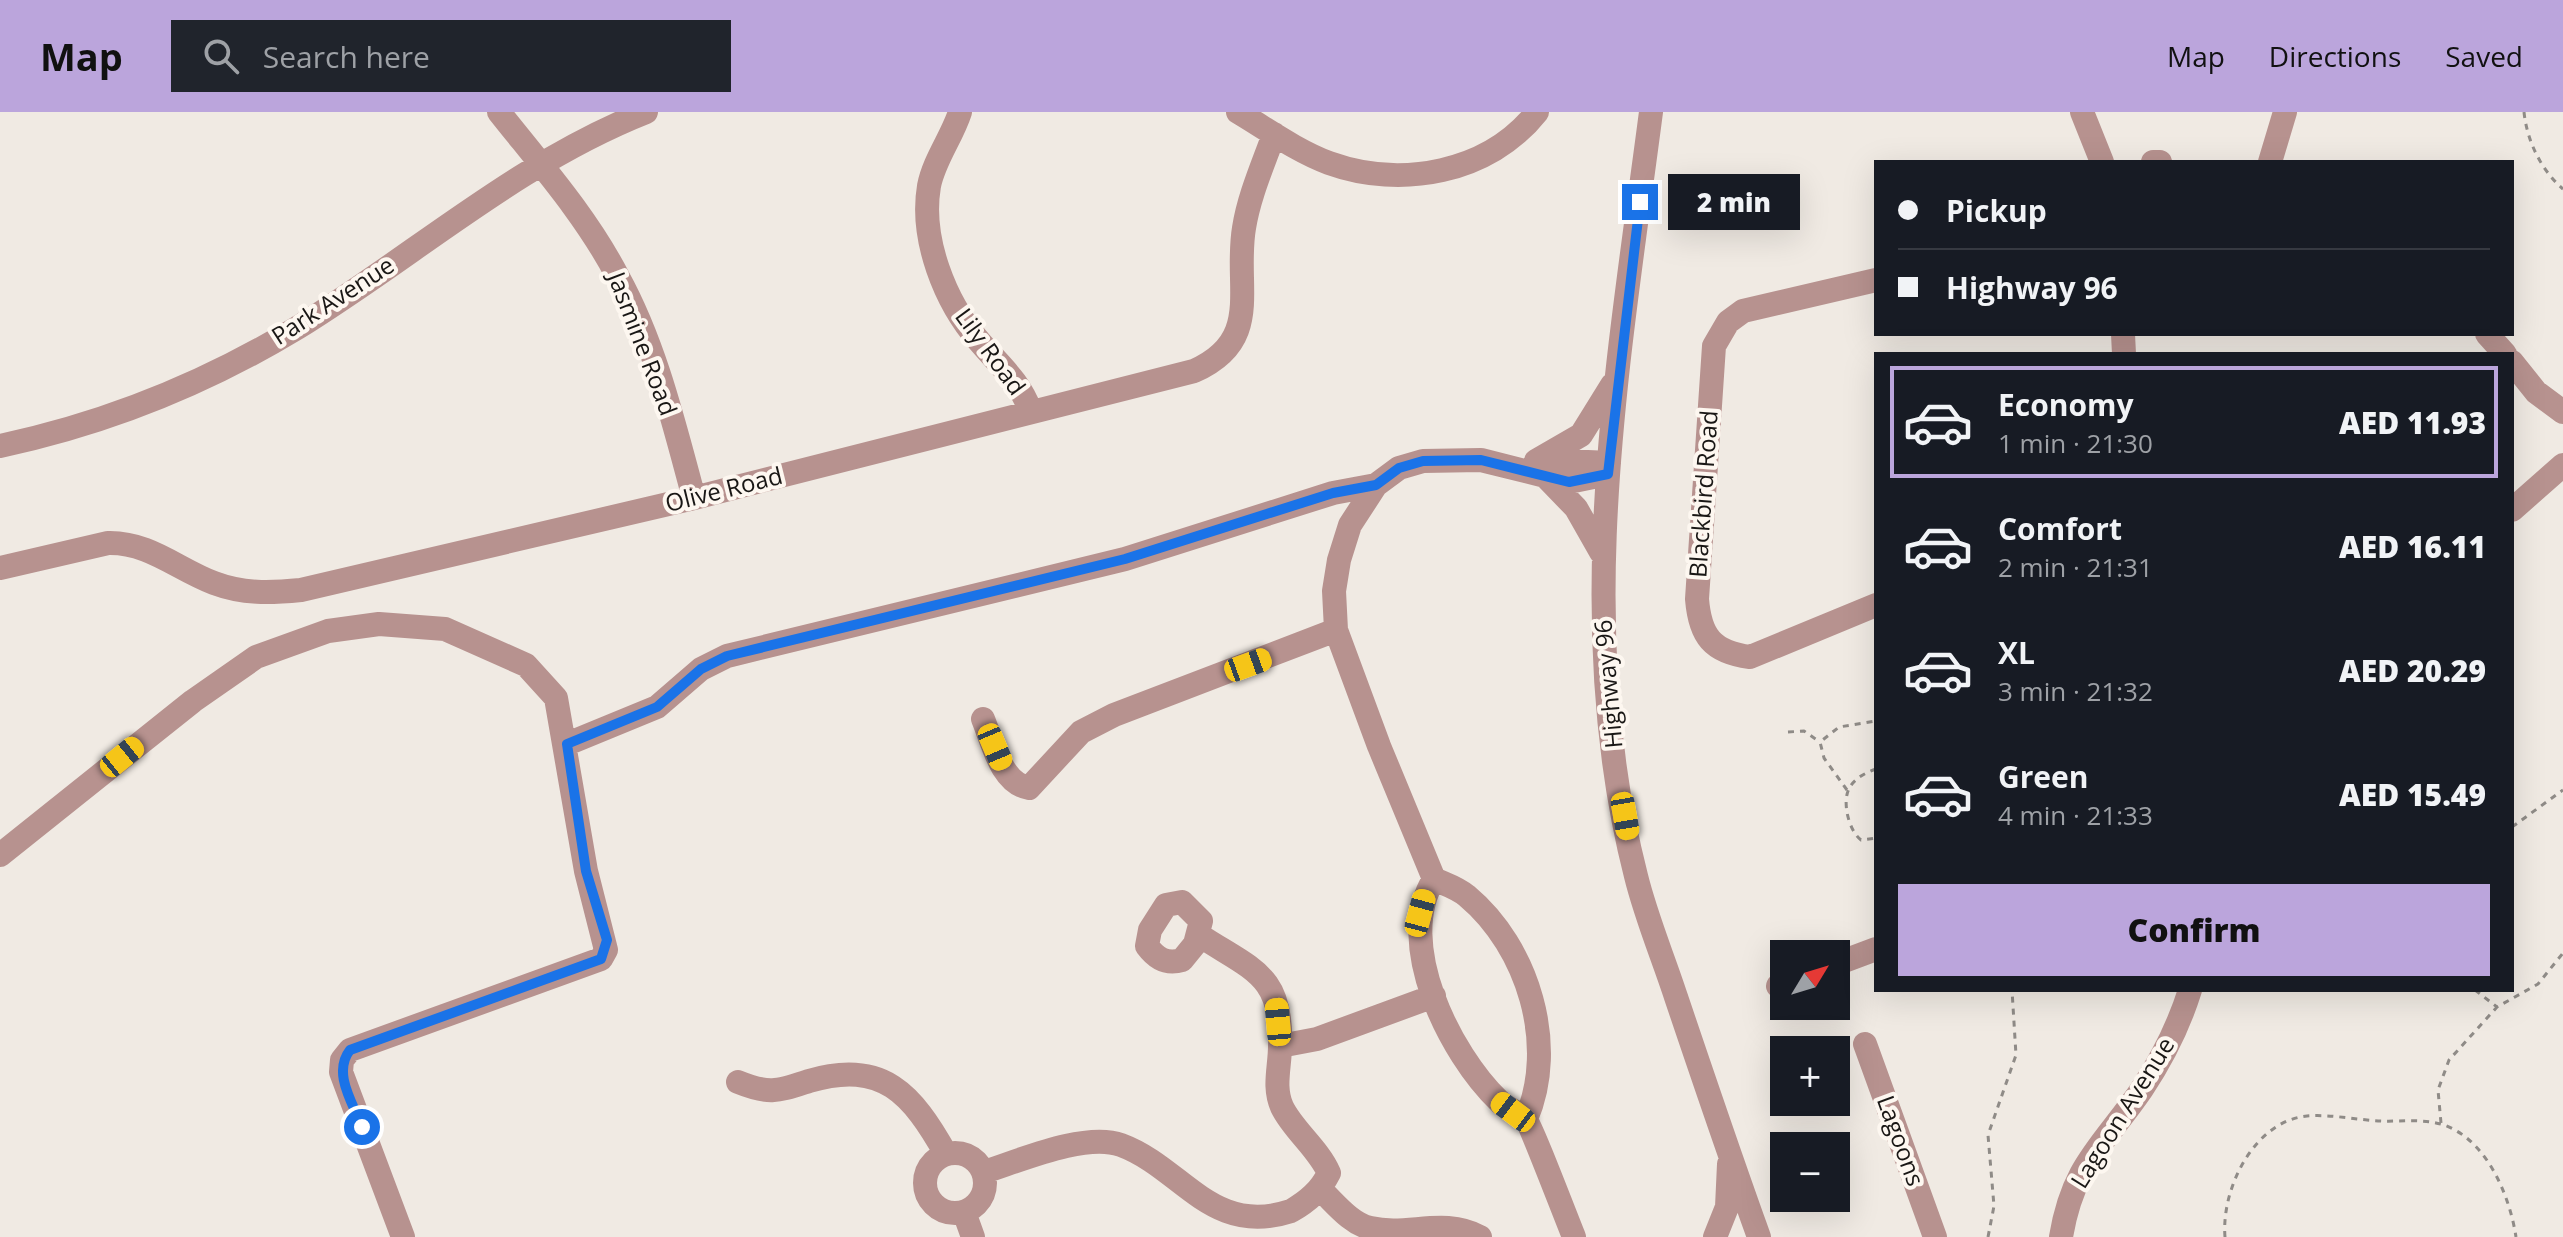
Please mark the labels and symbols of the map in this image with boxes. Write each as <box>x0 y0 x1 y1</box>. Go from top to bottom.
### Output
callout: 2 min <box>1668 174 1800 230</box>
route end <box>1622 184 1658 220</box>
street label: Park Avenue <box>264 248 400 352</box>
street label: Jasmine Road <box>600 265 686 420</box>
street label: Lily Road <box>948 301 1034 401</box>
street label: Blackbird Road <box>1680 409 1725 579</box>
street label: Olive Road <box>662 458 786 519</box>
street label: Highway 96 <box>1585 618 1630 750</box>
car <box>1221 646 1275 684</box>
car <box>975 720 1015 774</box>
car <box>96 733 148 781</box>
car <box>1609 790 1641 842</box>
car <box>1402 887 1438 939</box>
north arrow <box>1770 940 1850 1020</box>
car <box>1264 997 1292 1047</box>
street label: Lagoon Avenue <box>2062 1030 2181 1194</box>
car <box>1487 1088 1539 1136</box>
street label: Lagoons <box>1870 1091 1933 1190</box>
route start <box>344 1109 380 1145</box>

